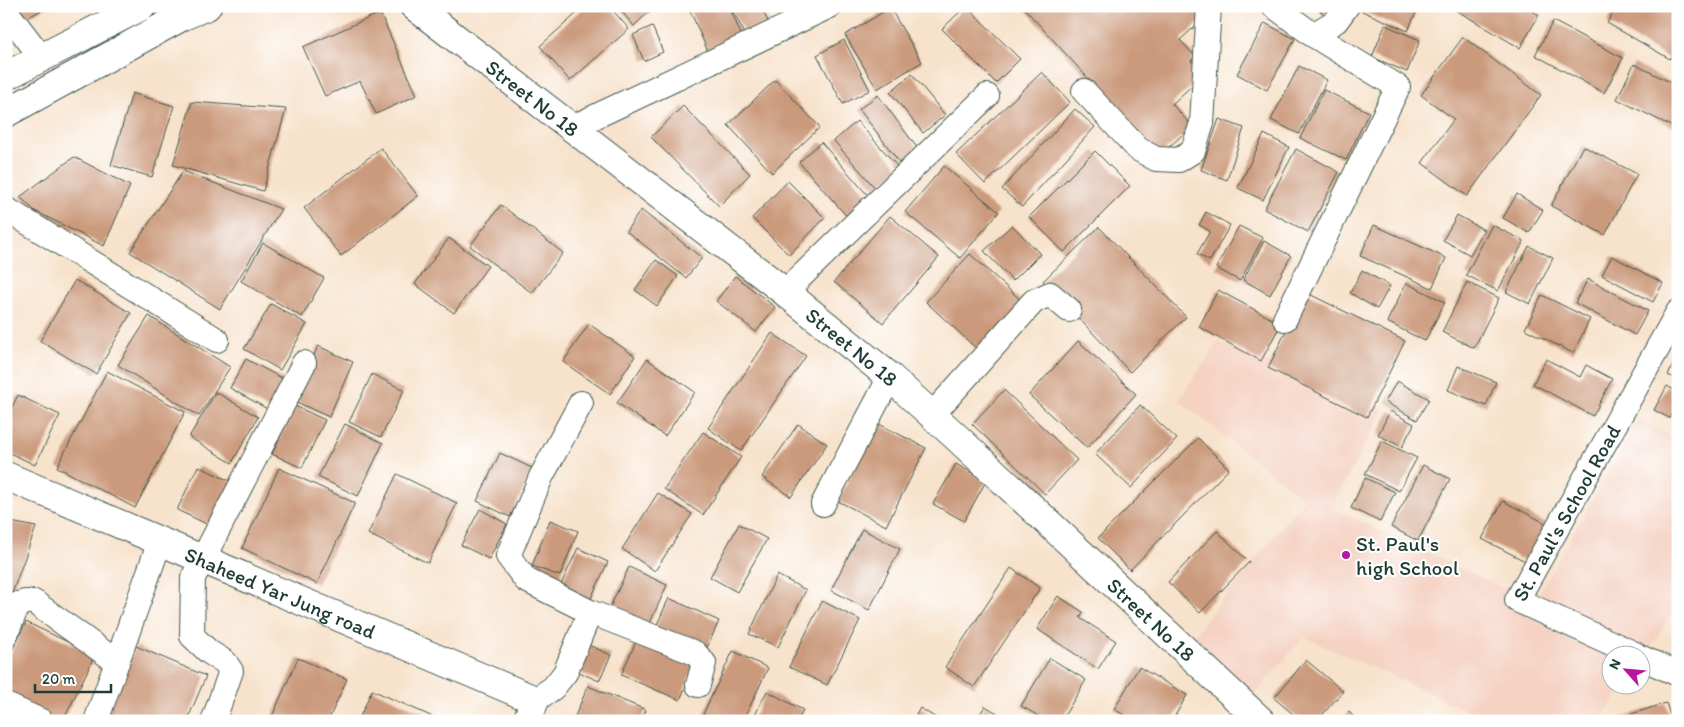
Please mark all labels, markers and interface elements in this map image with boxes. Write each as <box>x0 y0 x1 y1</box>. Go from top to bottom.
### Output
street label: Street No 18 <box>481 54 584 141</box>
street label: Street No 18 <box>801 302 904 391</box>
street label: St. Paul's School Road <box>1507 419 1625 605</box>
place label: St. Paul's high School <box>1356 531 1459 580</box>
street label: Shaheed Yar Jung road <box>181 541 380 644</box>
marker: St. Paul's high School <box>1340 549 1352 561</box>
street label: Street No 18 <box>1102 572 1201 666</box>
north arrow <box>1602 644 1652 694</box>
text: N <box>1605 656 1625 672</box>
scale bar <box>35 662 111 694</box>
text: 20 m <box>42 670 76 688</box>

